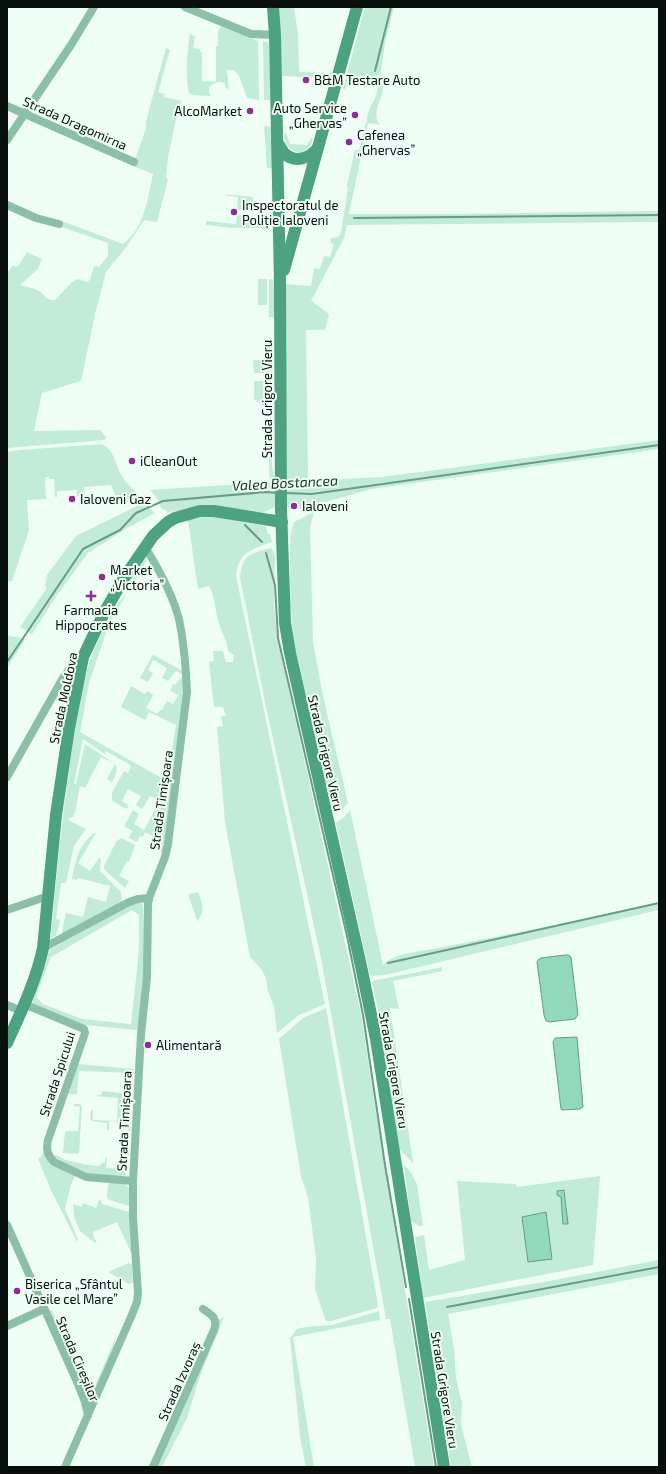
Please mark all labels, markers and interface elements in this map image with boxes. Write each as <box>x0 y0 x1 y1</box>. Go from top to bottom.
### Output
place label: B&M Testare Auto <box>314 72 420 88</box>
marker: B&M Testare Auto <box>301 75 311 85</box>
street label: Strada Dragomirna <box>21 93 129 153</box>
place label: Auto Service „Ghervas” <box>273 100 347 131</box>
place label: AlcoMarket <box>174 103 242 119</box>
marker: AlcoMarket <box>245 106 255 116</box>
marker: Auto Service „Ghervas” <box>350 110 360 120</box>
place label: Cafenea „Ghervas” <box>357 127 415 158</box>
marker: Cafenea „Ghervas” <box>344 137 354 147</box>
place label: Inspectoratul de Poliție Ialoveni <box>242 197 338 229</box>
marker: Inspectoratul de Poliție Ialoveni <box>229 207 239 217</box>
street label: Strada Grigore Vieru <box>259 340 275 458</box>
place label: iCleanOut <box>140 453 197 469</box>
marker: iCleanOut <box>127 456 137 466</box>
water label: Valea Bostancea <box>232 471 338 494</box>
place label: Ialoveni Gaz <box>80 491 151 507</box>
marker: Ialoveni Gaz <box>67 494 77 504</box>
place label: Ialoveni <box>302 498 348 514</box>
marker: Ialoveni <box>289 501 299 511</box>
place label: Market „Victoria” <box>110 562 164 593</box>
marker: Market „Victoria” <box>97 572 107 582</box>
marker: Farmacia Hippocrates <box>86 591 96 601</box>
place label: Farmacia Hippocrates <box>55 602 127 633</box>
street label: Strada Moldova <box>45 651 81 745</box>
street label: Strada Grigore Vieru <box>305 693 347 813</box>
street label: Strada Timișoara <box>146 749 177 851</box>
street label: Strada Grigore Vieru <box>376 1010 412 1130</box>
street label: Strada Spicului <box>36 1030 78 1118</box>
place label: Alimentară <box>156 1037 222 1053</box>
marker: Alimentară <box>143 1040 153 1050</box>
street label: Strada Timișoara <box>113 1070 136 1172</box>
place label: Biserica „Sfântul Vasile cel Mare” <box>25 1276 123 1307</box>
marker: Biserica „Sfântul Vasile cel Mare” <box>12 1286 22 1296</box>
street label: Strada Cireșilor <box>52 1314 103 1404</box>
street label: Strada Grigore Vieru <box>428 1330 462 1450</box>
street label: Strada Izvoraș <box>154 1339 205 1424</box>

